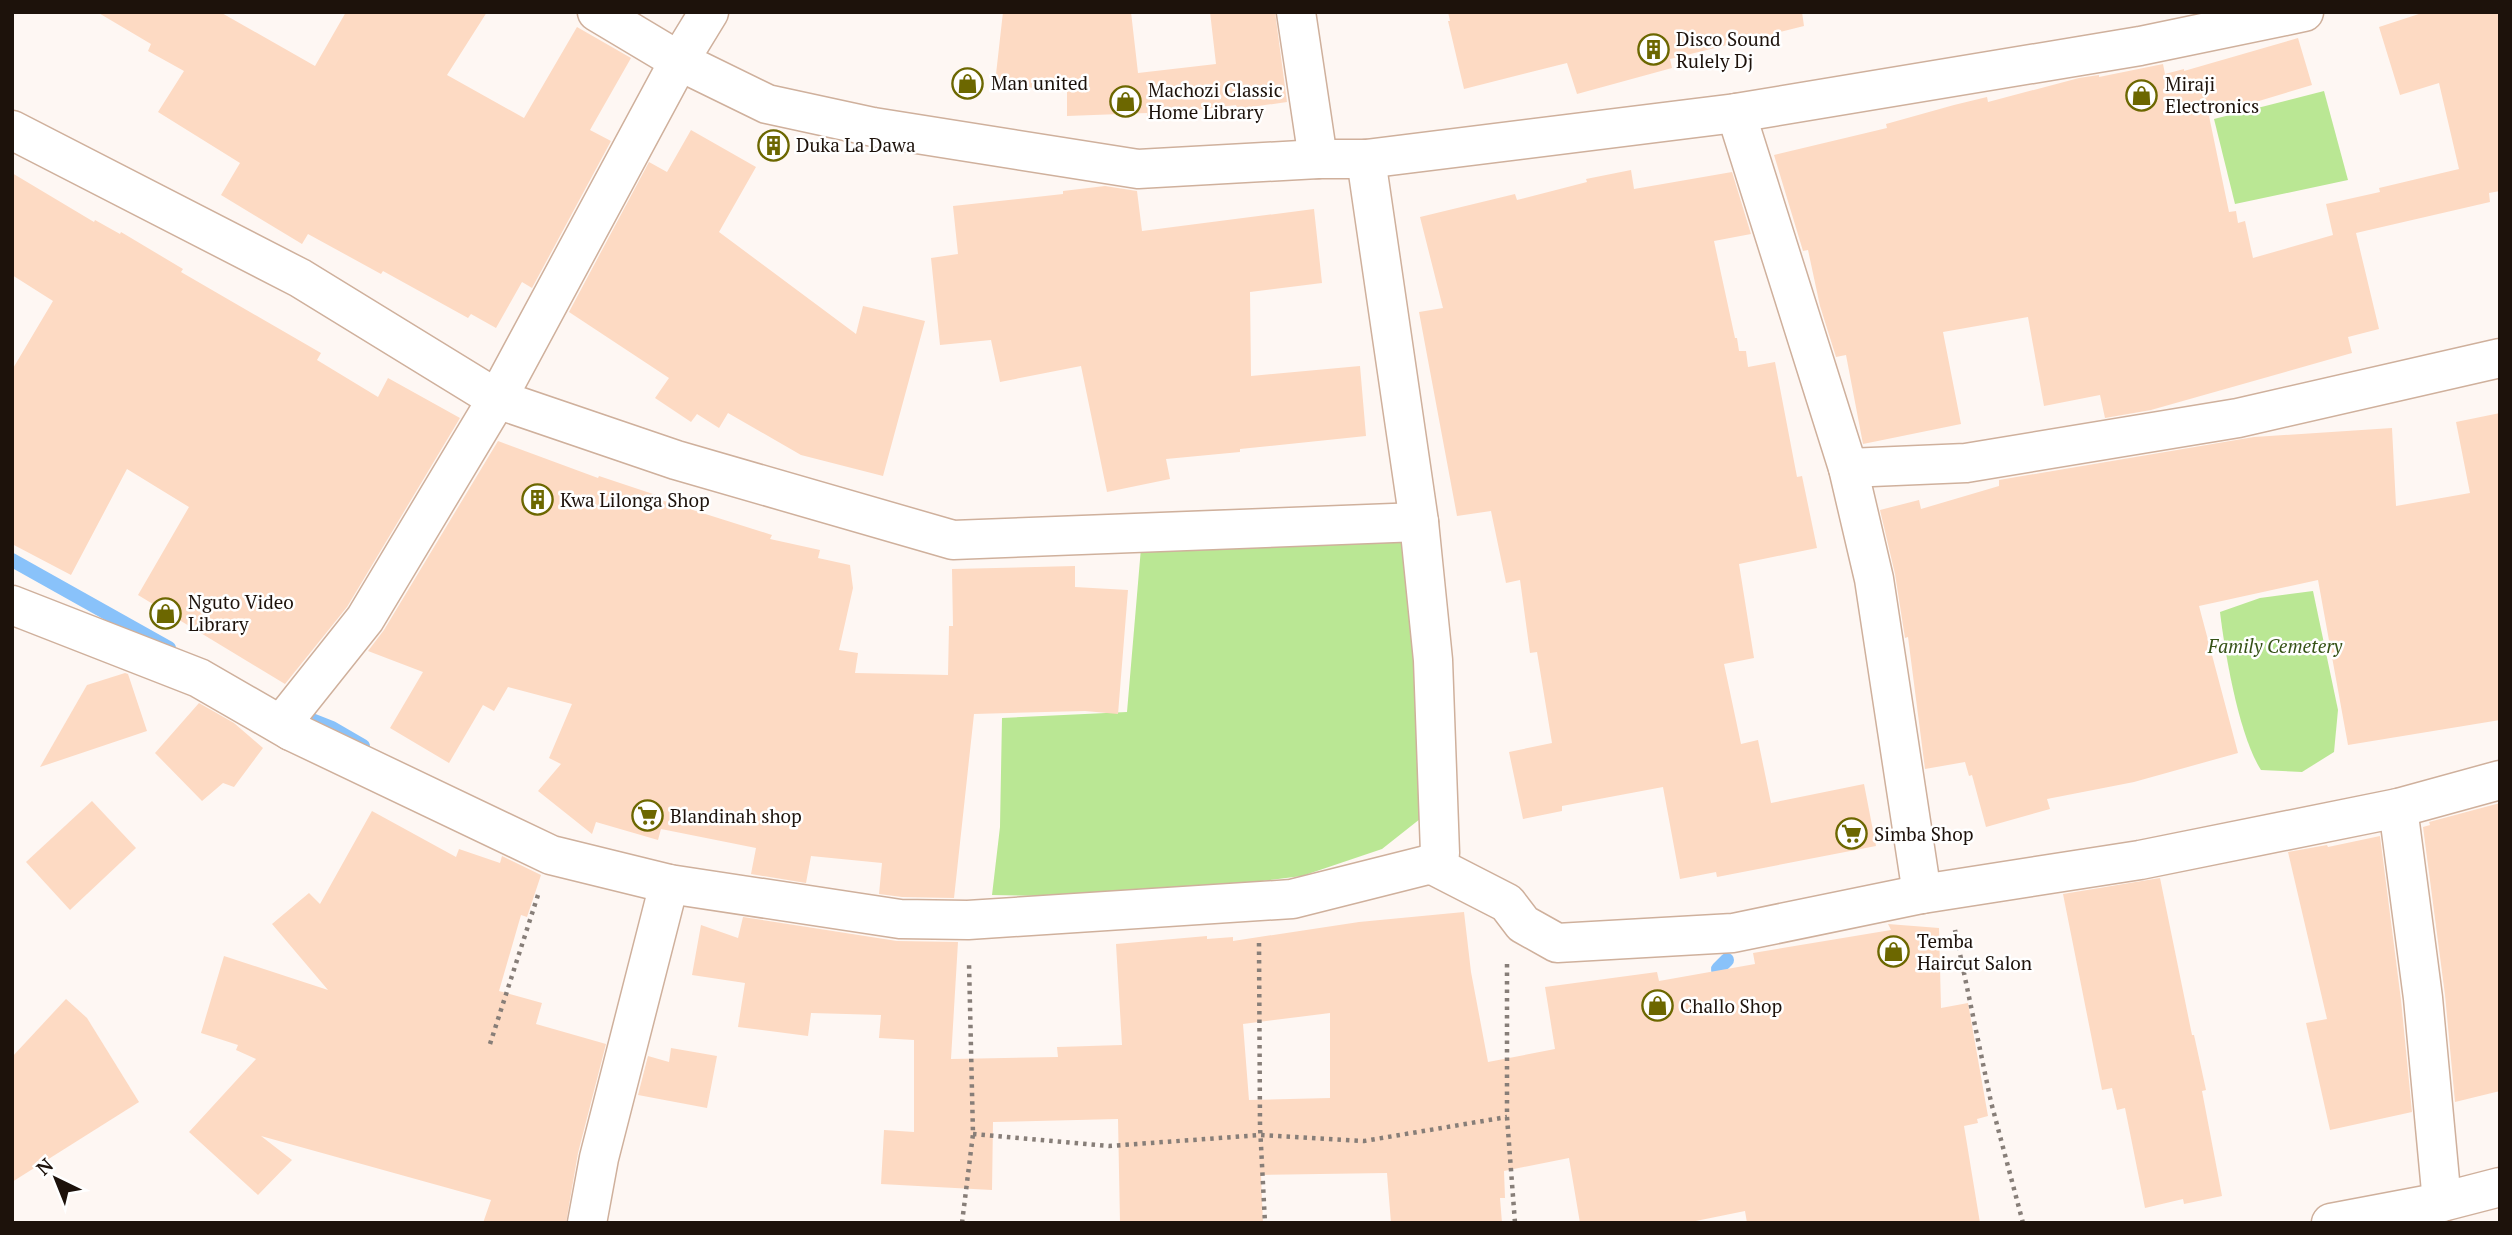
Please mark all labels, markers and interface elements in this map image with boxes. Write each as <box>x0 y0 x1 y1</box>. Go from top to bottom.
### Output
place label: Disco Sound Rulely Dj <box>1676 26 1781 73</box>
building icon: Disco Sound Rulely Dj <box>1636 33 1670 67</box>
shop icon: Man united <box>951 66 985 100</box>
place label: Man united <box>991 70 1088 95</box>
place label: Miraji Electronics <box>2165 71 2259 118</box>
place label: Machozi Classic Home Library <box>1148 77 1283 124</box>
shop icon: Miraji Electronics <box>2125 78 2159 112</box>
shop icon: Machozi Classic Home Library <box>1108 84 1142 118</box>
building icon: Duka La Dawa <box>756 128 790 162</box>
place label: Duka La Dawa <box>796 132 916 157</box>
building icon: Kwa Lilonga Shop <box>520 483 554 517</box>
place label: Kwa Lilonga Shop <box>560 487 710 512</box>
place label: Nguto Video Library <box>188 589 294 636</box>
shop icon: Nguto Video Library <box>148 596 182 630</box>
park label: Family Cemetery <box>2207 633 2344 658</box>
supermarket icon: Blandinah shop <box>630 799 664 833</box>
place label: Blandinah shop <box>670 803 802 828</box>
supermarket icon: Simba Shop <box>1834 817 1868 851</box>
place label: Simba Shop <box>1874 821 1973 846</box>
place label: Temba Haircut Salon <box>1917 928 2032 975</box>
shop icon: Temba Haircut Salon <box>1877 935 1911 969</box>
shop icon: Challo Shop <box>1640 989 1674 1023</box>
place label: Challo Shop <box>1680 993 1782 1018</box>
north arrow <box>21 1144 91 1214</box>
text: N <box>30 1152 58 1180</box>

